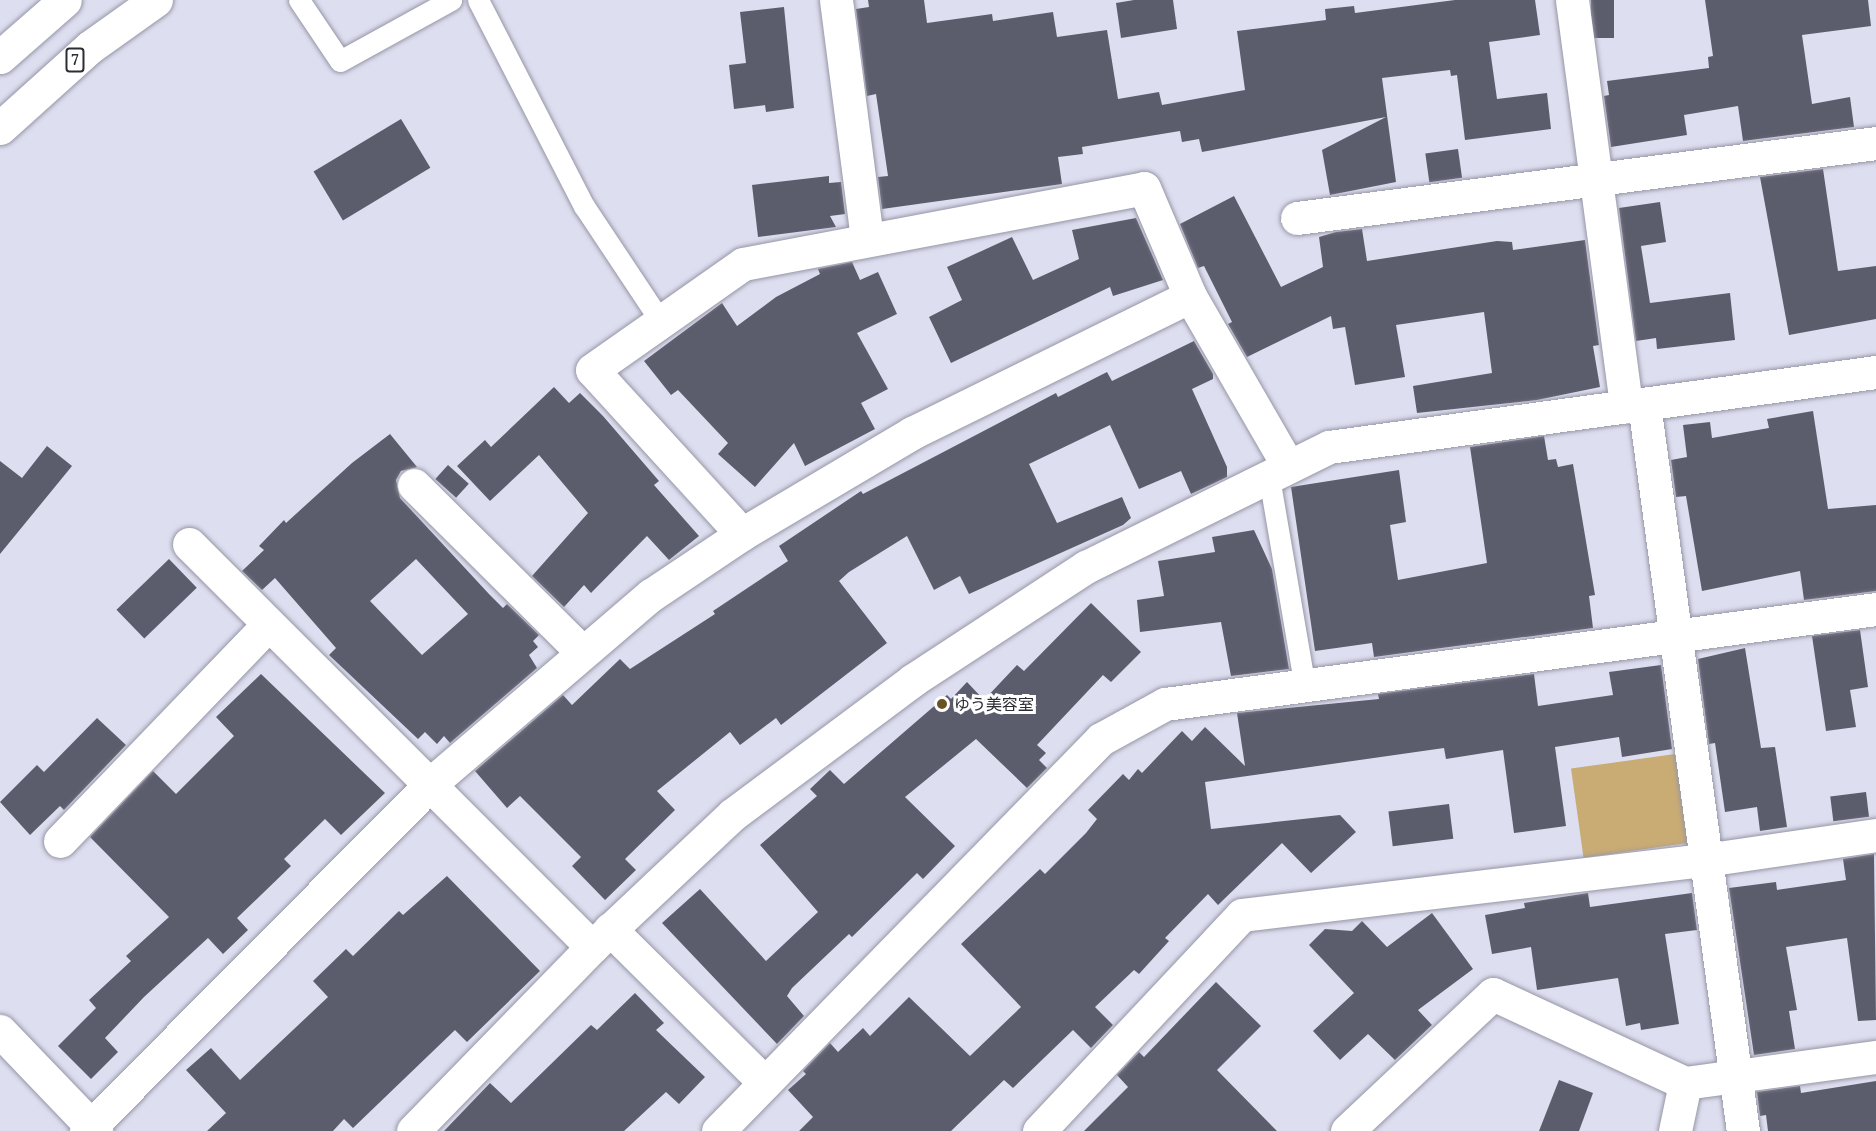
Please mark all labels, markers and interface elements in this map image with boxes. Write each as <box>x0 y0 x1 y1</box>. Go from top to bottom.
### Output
road number: 7 <box>64 48 86 72</box>
place label: ゆう美容室 <box>954 694 1034 714</box>
marker: ゆう美容室 <box>935 697 949 711</box>

